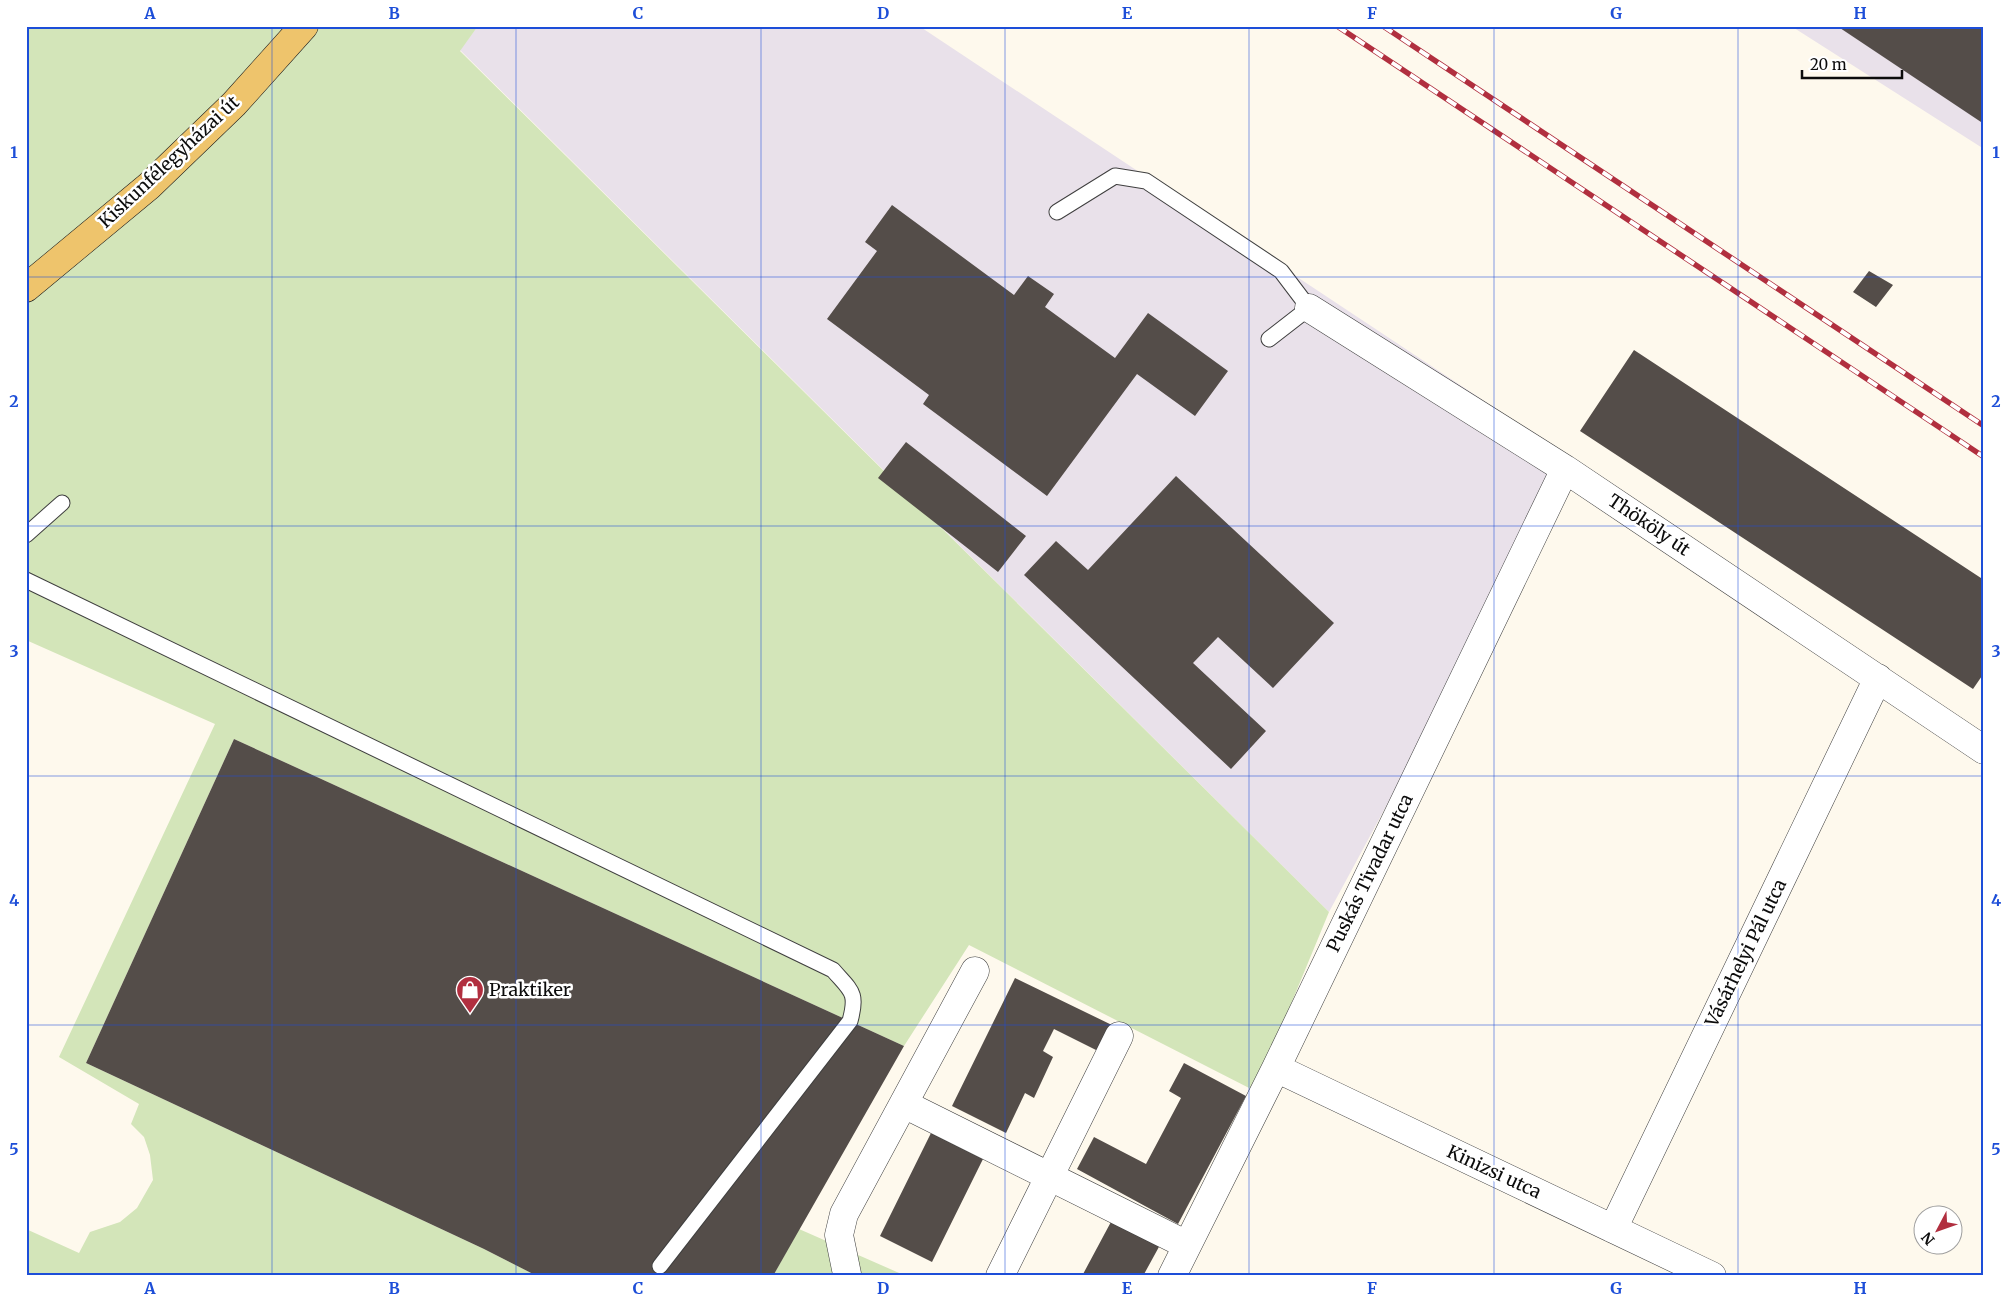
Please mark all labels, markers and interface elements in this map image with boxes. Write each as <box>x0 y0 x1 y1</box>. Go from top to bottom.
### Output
text: A <box>143 3 156 23</box>
text: B <box>388 3 400 23</box>
text: C <box>633 3 643 23</box>
text: D <box>877 3 889 23</box>
text: E <box>1122 3 1133 23</box>
text: F <box>1367 3 1377 23</box>
text: G <box>1610 3 1622 23</box>
text: H <box>1853 3 1867 23</box>
scale bar <box>1802 48 1902 80</box>
text: 20 m <box>1810 55 1847 74</box>
street label: Kiskunfélegyházai út <box>94 91 244 233</box>
text: 1 <box>10 142 18 162</box>
text: 1 <box>1992 142 2000 162</box>
text: 2 <box>9 391 19 411</box>
text: 2 <box>1991 391 2001 411</box>
street label: Thököly út <box>1604 489 1695 560</box>
text: 3 <box>9 641 19 661</box>
text: 3 <box>1991 641 2001 661</box>
street label: Puskás Tivadar utca <box>1321 790 1418 956</box>
street label: Vásárhelyi Pál utca <box>1699 875 1791 1031</box>
text: 4 <box>9 890 19 910</box>
text: 4 <box>1991 890 2001 910</box>
shop icon: Praktiker <box>455 975 485 1014</box>
place label: Praktiker <box>489 978 571 1001</box>
text: 5 <box>9 1139 19 1159</box>
text: 5 <box>1991 1139 2001 1159</box>
street label: Kinizsi utca <box>1443 1140 1545 1204</box>
north arrow <box>1912 1204 1962 1254</box>
text: N <box>1918 1228 1939 1249</box>
text: A <box>143 1278 156 1298</box>
text: B <box>388 1278 400 1298</box>
text: C <box>633 1278 643 1298</box>
text: D <box>877 1278 889 1298</box>
text: E <box>1122 1278 1133 1298</box>
text: F <box>1367 1278 1377 1298</box>
text: G <box>1610 1278 1622 1298</box>
text: H <box>1853 1278 1867 1298</box>

